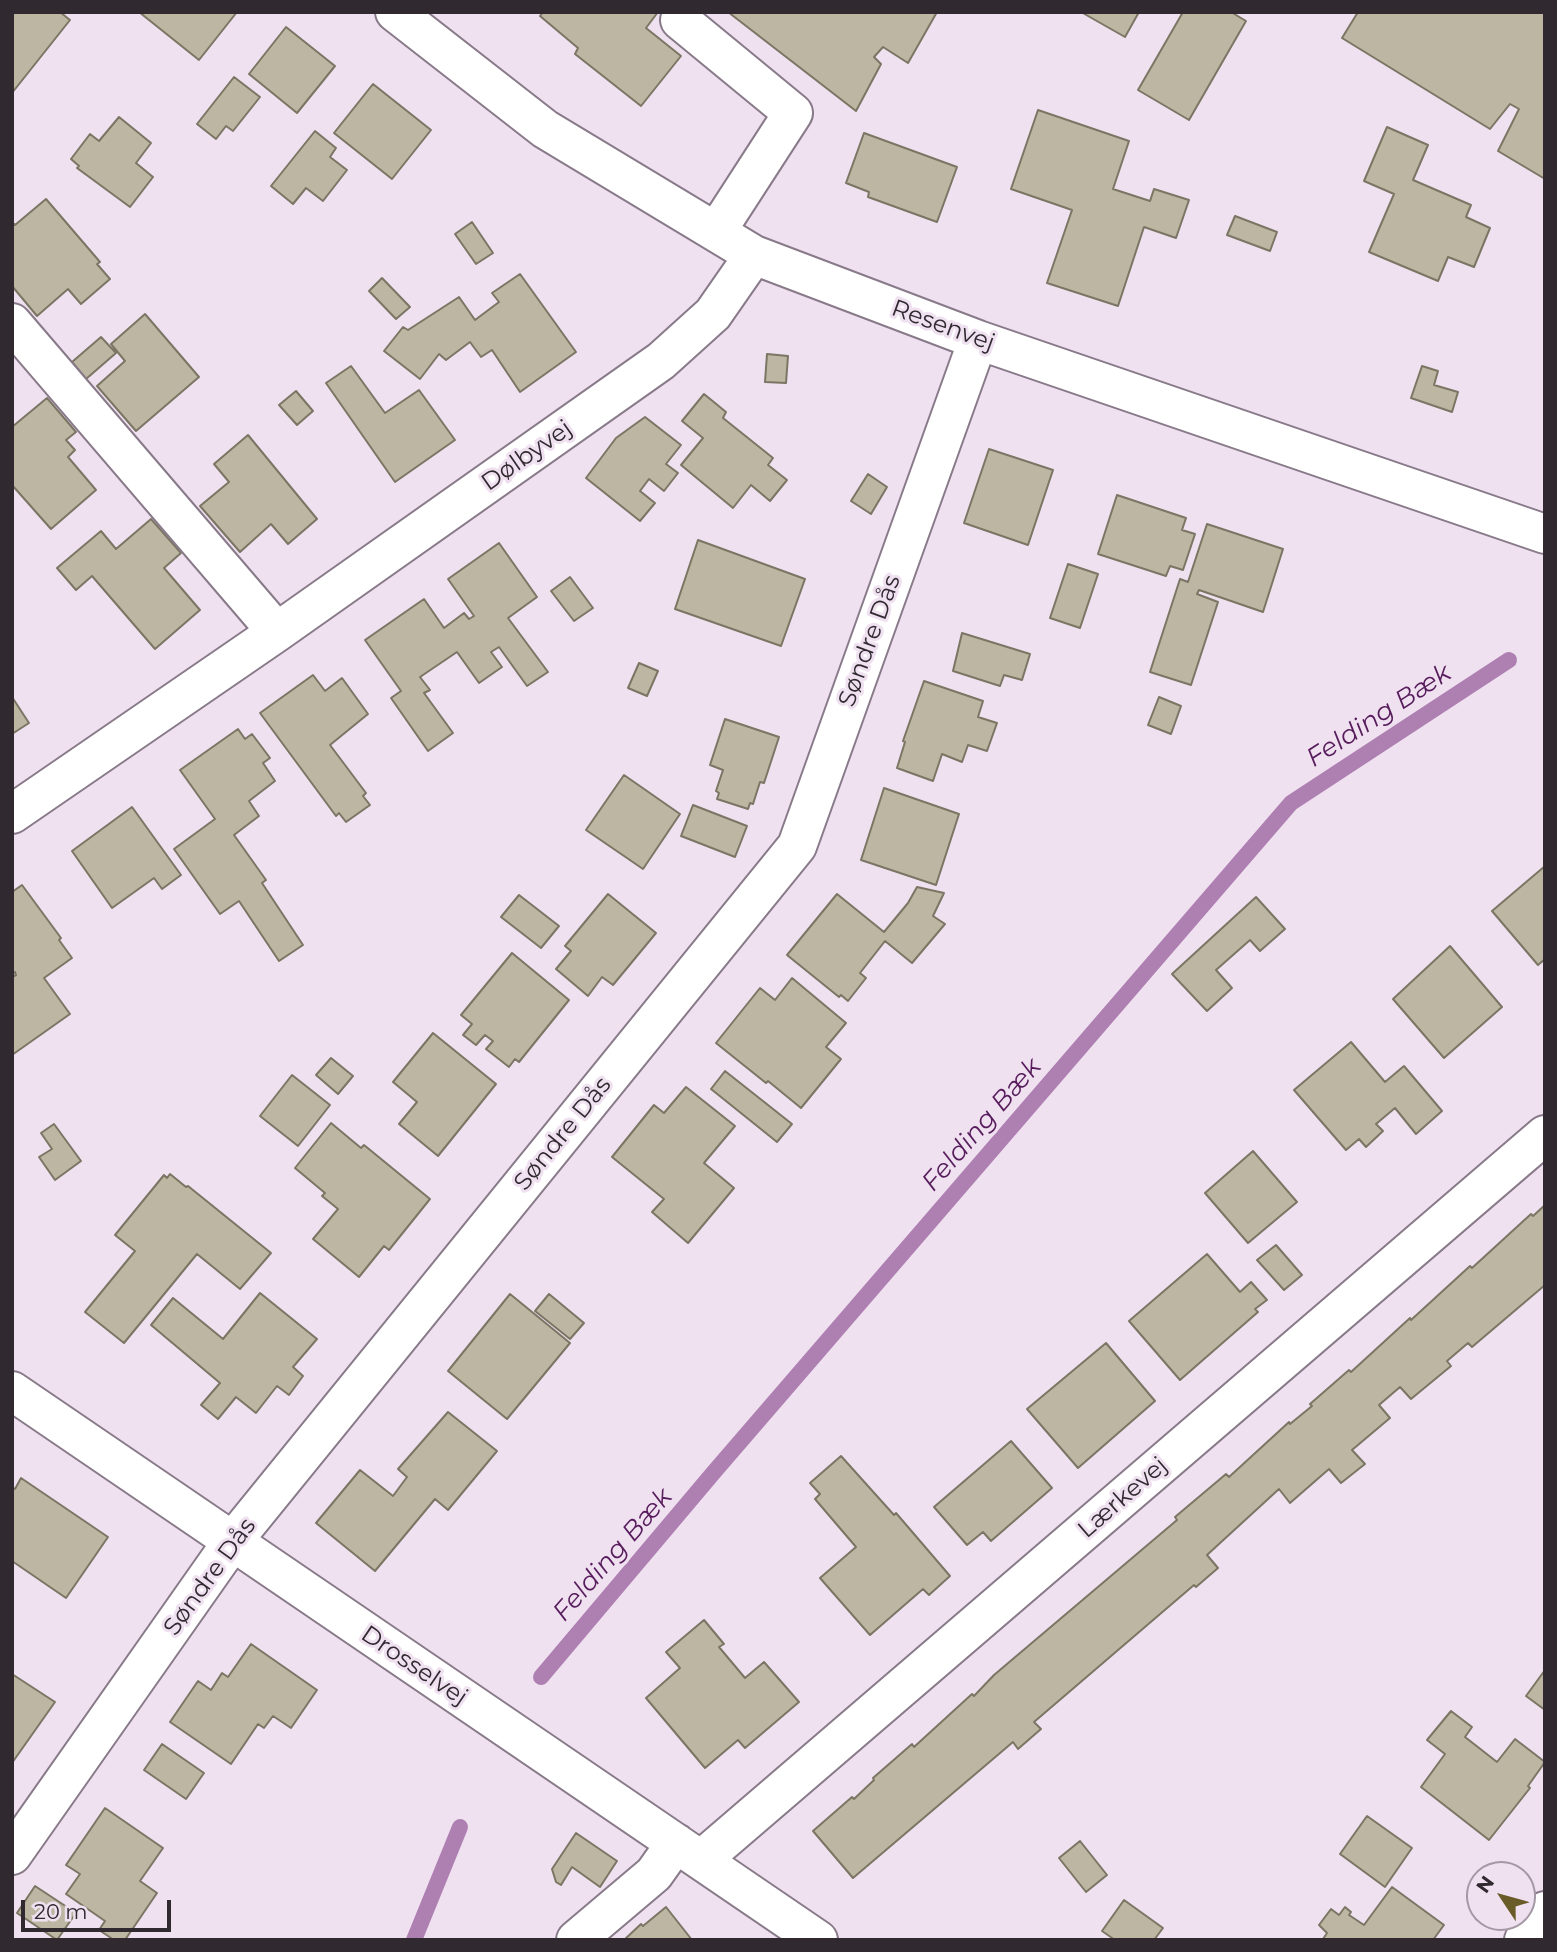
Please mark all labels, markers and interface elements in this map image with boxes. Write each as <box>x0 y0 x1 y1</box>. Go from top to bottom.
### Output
street label: Resenvej <box>888 294 998 358</box>
street label: Dølbyvej <box>476 414 578 498</box>
street label: Søndre Dås <box>833 571 907 711</box>
water label: Felding Bæk <box>1301 658 1457 774</box>
water label: Felding Bæk <box>916 1052 1048 1198</box>
street label: Søndre Dås <box>508 1071 618 1197</box>
street label: Lærkevej <box>1072 1451 1174 1545</box>
water label: Felding Bæk <box>547 1482 679 1628</box>
street label: Søndre Dås <box>158 1513 262 1641</box>
street label: Drosselvej <box>355 1620 473 1712</box>
north arrow <box>1466 1861 1536 1931</box>
text: N <box>1471 1872 1499 1898</box>
scale bar <box>24 1885 175 1929</box>
text: 20 m <box>34 1899 88 1924</box>

